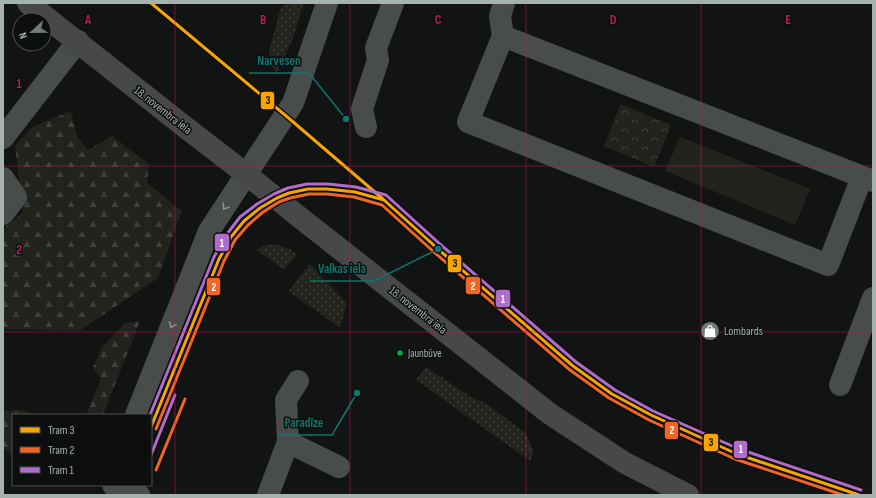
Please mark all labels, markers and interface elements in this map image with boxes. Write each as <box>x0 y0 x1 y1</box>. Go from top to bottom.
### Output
north arrow <box>12 12 52 52</box>
text: A <box>84 12 92 28</box>
text: B <box>260 12 266 28</box>
text: C <box>435 12 442 28</box>
text: D <box>610 12 617 28</box>
text: E <box>785 12 791 28</box>
text: N <box>16 30 30 41</box>
callout: Narvesen <box>249 48 309 73</box>
text: Narvesen <box>257 53 301 69</box>
text: 1 <box>16 76 22 92</box>
street label: 18. novembra iela <box>131 83 195 138</box>
line badge: 3 <box>260 91 275 110</box>
text: 3 <box>266 94 271 107</box>
one-way arrow <box>223 202 230 209</box>
line badge: 1 <box>214 233 230 252</box>
text: 1 <box>220 237 225 250</box>
text: 2 <box>16 242 22 258</box>
line badge: 3 <box>447 254 462 273</box>
callout: Valkas iela <box>310 256 374 281</box>
text: 3 <box>453 257 458 270</box>
text: Valkas iela <box>318 261 366 277</box>
line badge: 2 <box>465 276 481 295</box>
line badge: 2 <box>206 277 221 296</box>
text: 2 <box>471 280 476 293</box>
text: 2 <box>212 281 217 294</box>
street label: 18. novembra iela <box>386 283 450 338</box>
line badge: 1 <box>495 289 511 308</box>
text: 1 <box>501 293 506 306</box>
shop icon: Lombards <box>699 320 721 342</box>
one-way arrow <box>168 321 176 328</box>
place label: Lombards <box>724 324 763 339</box>
place label: Jaunbūve <box>407 347 442 360</box>
marker: Jaunbūve <box>395 348 405 358</box>
callout: Paradīze <box>277 410 332 435</box>
legend <box>12 414 152 486</box>
text: Paradīze <box>285 415 324 431</box>
line badge: 2 <box>664 421 679 440</box>
text: Tram 3 <box>48 423 75 438</box>
text: 2 <box>670 424 675 437</box>
line badge: 3 <box>703 433 719 452</box>
text: 3 <box>709 436 714 449</box>
line badge: 1 <box>733 440 748 459</box>
text: Tram 2 <box>48 443 74 458</box>
text: 1 <box>739 443 744 456</box>
text: Tram 1 <box>48 463 74 478</box>

